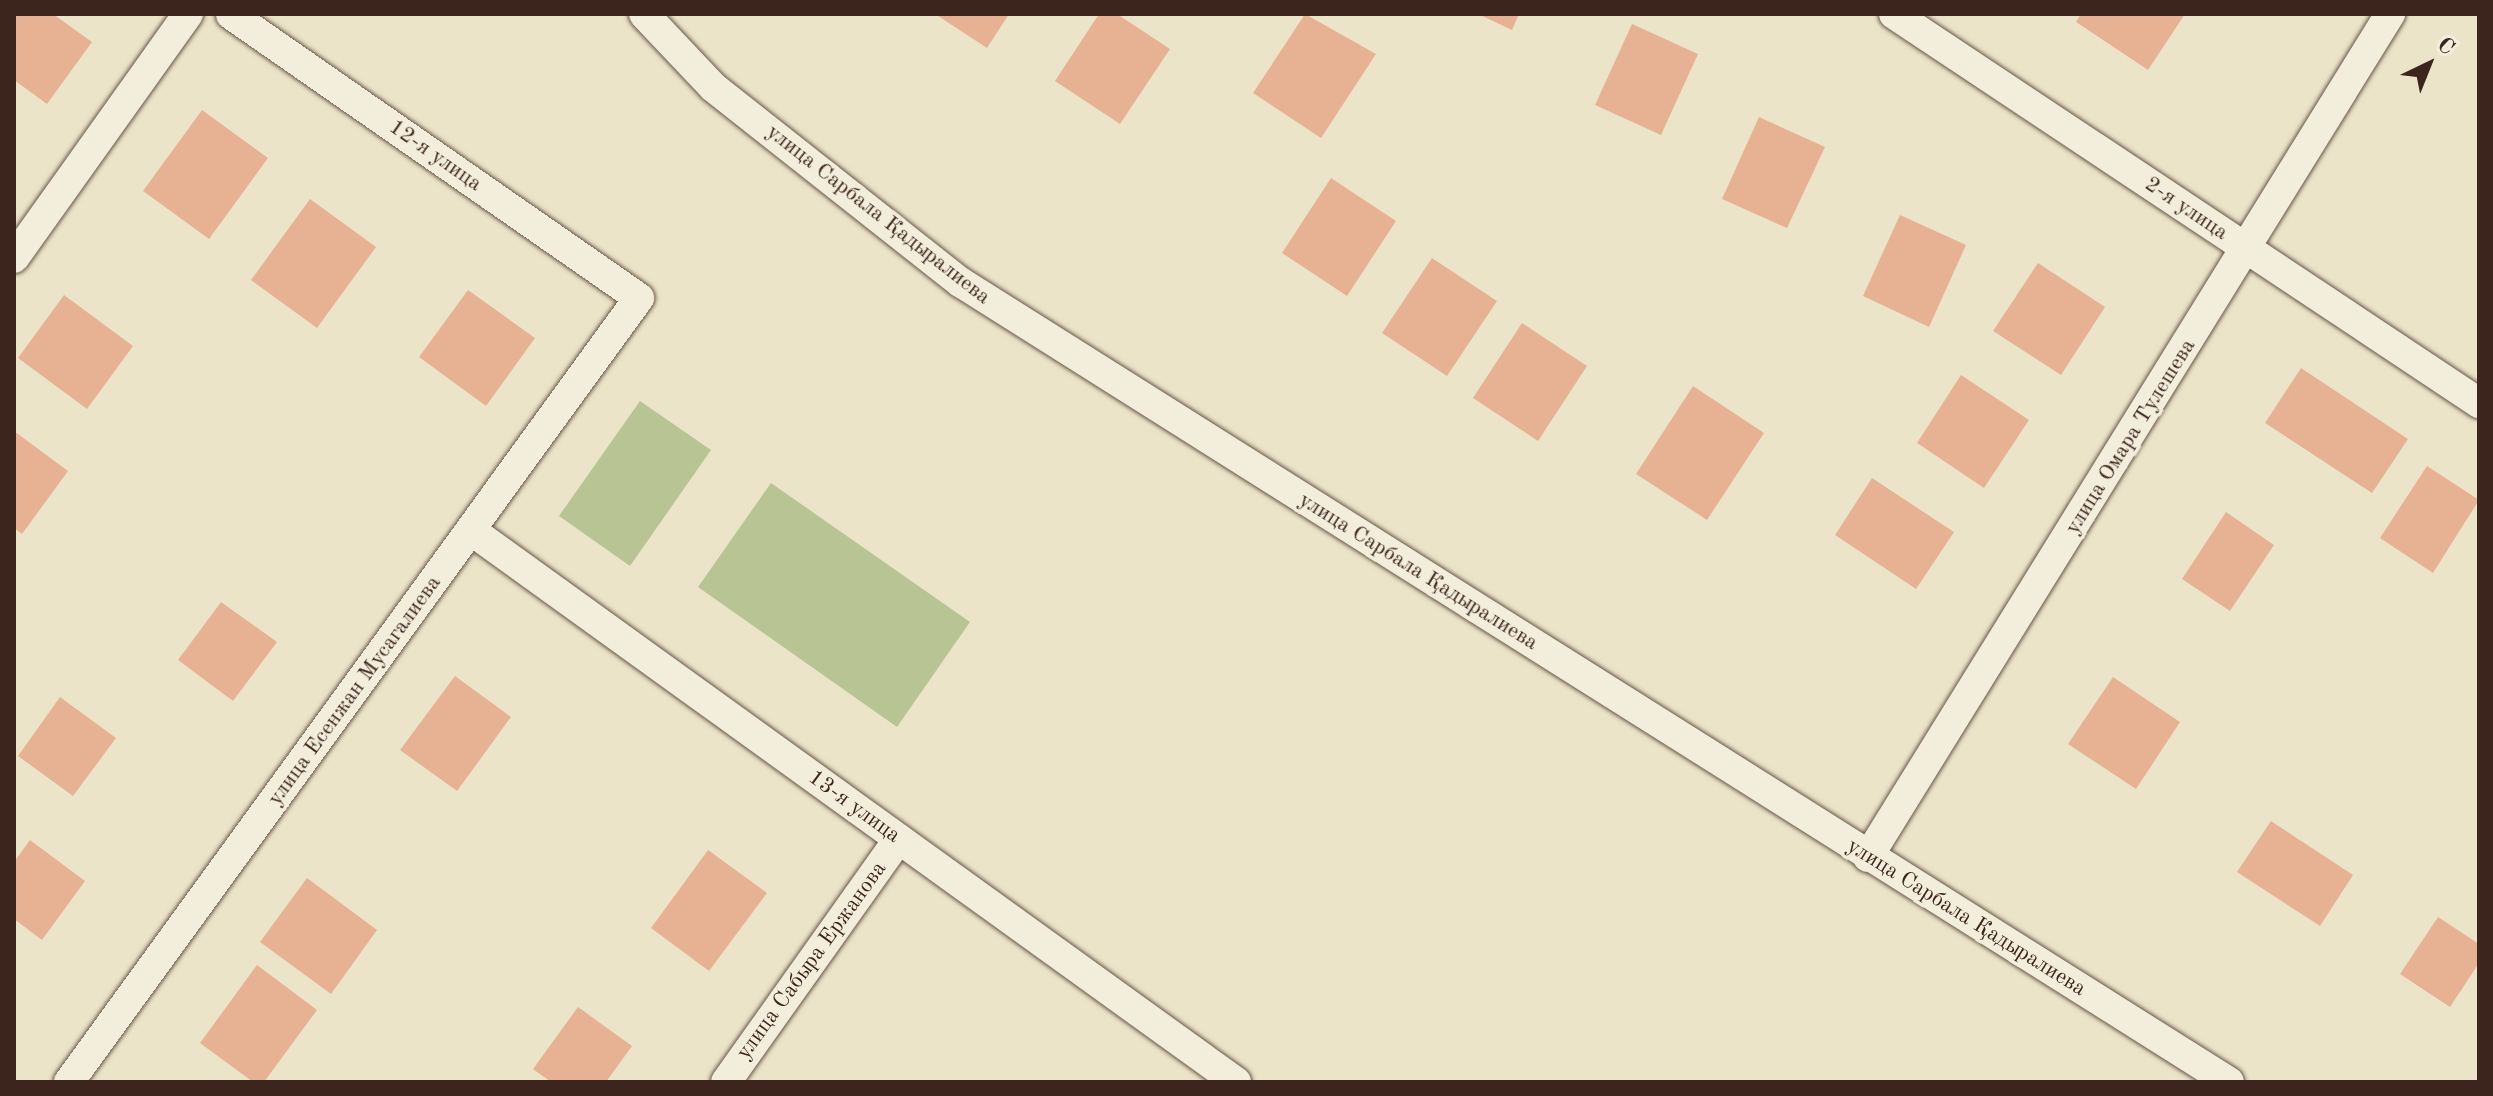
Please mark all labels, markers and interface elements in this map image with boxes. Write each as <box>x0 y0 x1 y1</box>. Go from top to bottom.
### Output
north arrow <box>2389 24 2469 104</box>
text: С <box>2433 33 2458 59</box>
street label: 12-я улица <box>383 114 487 198</box>
street label: улица Сарбала Қадыралиева <box>761 119 995 311</box>
street label: 2-я улица <box>2139 172 2233 246</box>
street label: улица Омара Тулешева <box>2060 334 2202 540</box>
street label: улица Сарбала Қадыралиева <box>1294 487 1542 657</box>
street label: улица Есенжан Мусагалиева <box>263 571 447 811</box>
street label: 13-я улица <box>803 765 905 849</box>
street label: улица Сарбала Қадыралиева <box>1842 833 2090 1003</box>
street label: улица Сабыра Ержанова <box>731 857 893 1065</box>

